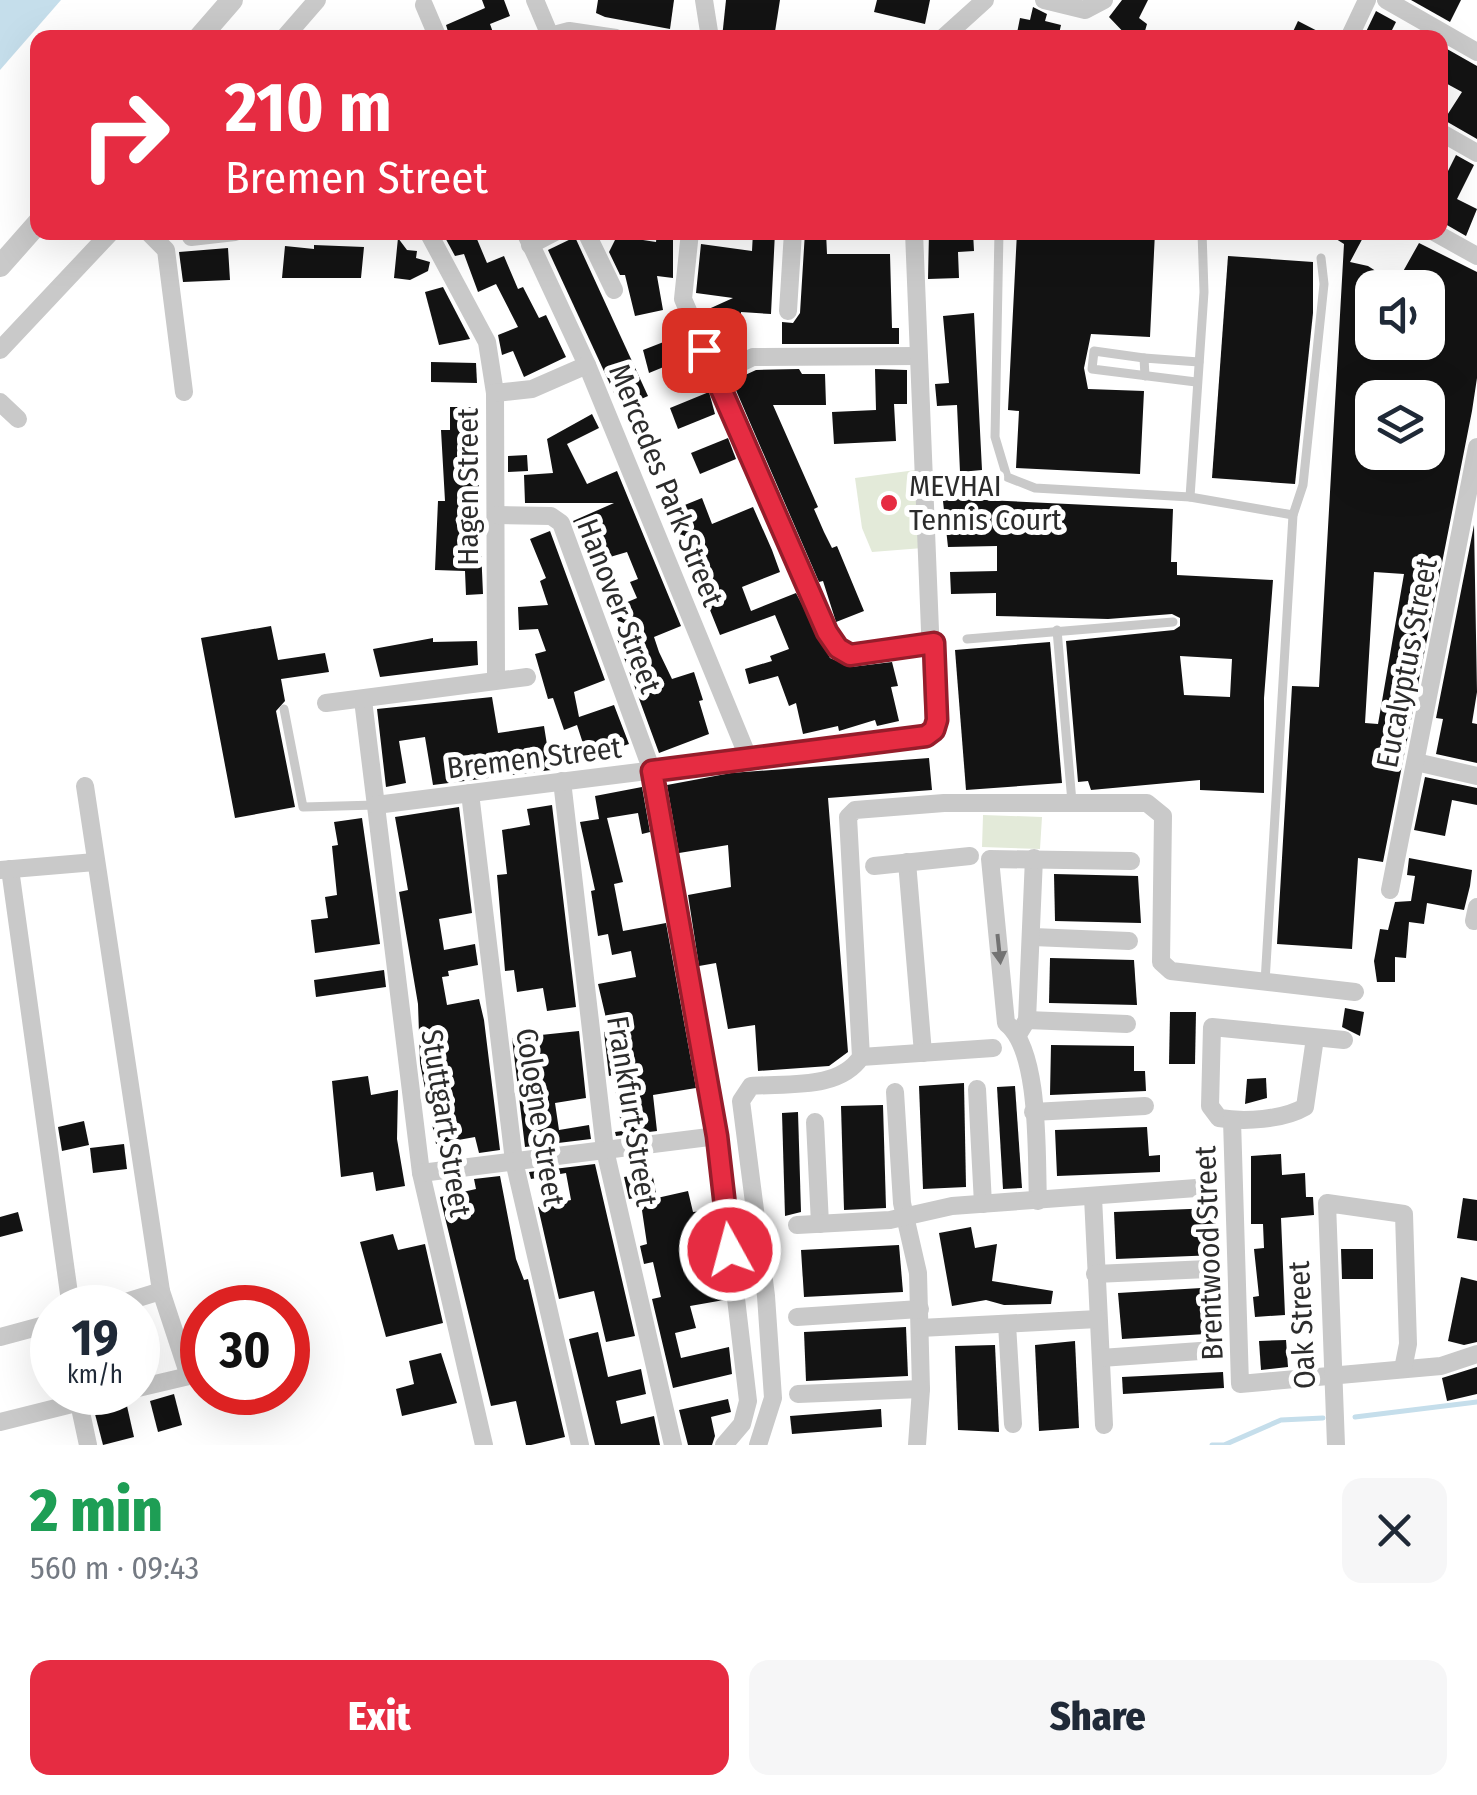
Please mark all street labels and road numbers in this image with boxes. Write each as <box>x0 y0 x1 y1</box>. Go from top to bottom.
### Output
street label: Mercedes Park Street <box>601 359 731 611</box>
street label: Hagen Street <box>450 408 486 566</box>
street label: Hanover Street <box>569 514 669 698</box>
street label: Eucalyptus Street <box>1369 555 1445 771</box>
street label: Bremen Street <box>445 729 623 787</box>
street label: Frankfurt Street <box>599 1013 665 1209</box>
street label: Cologne Street <box>508 1026 572 1209</box>
street label: Stuttgart Street <box>413 1027 479 1219</box>
street label: Brentwood Street <box>1187 1145 1231 1361</box>
street label: Oak Street <box>1281 1260 1323 1390</box>

